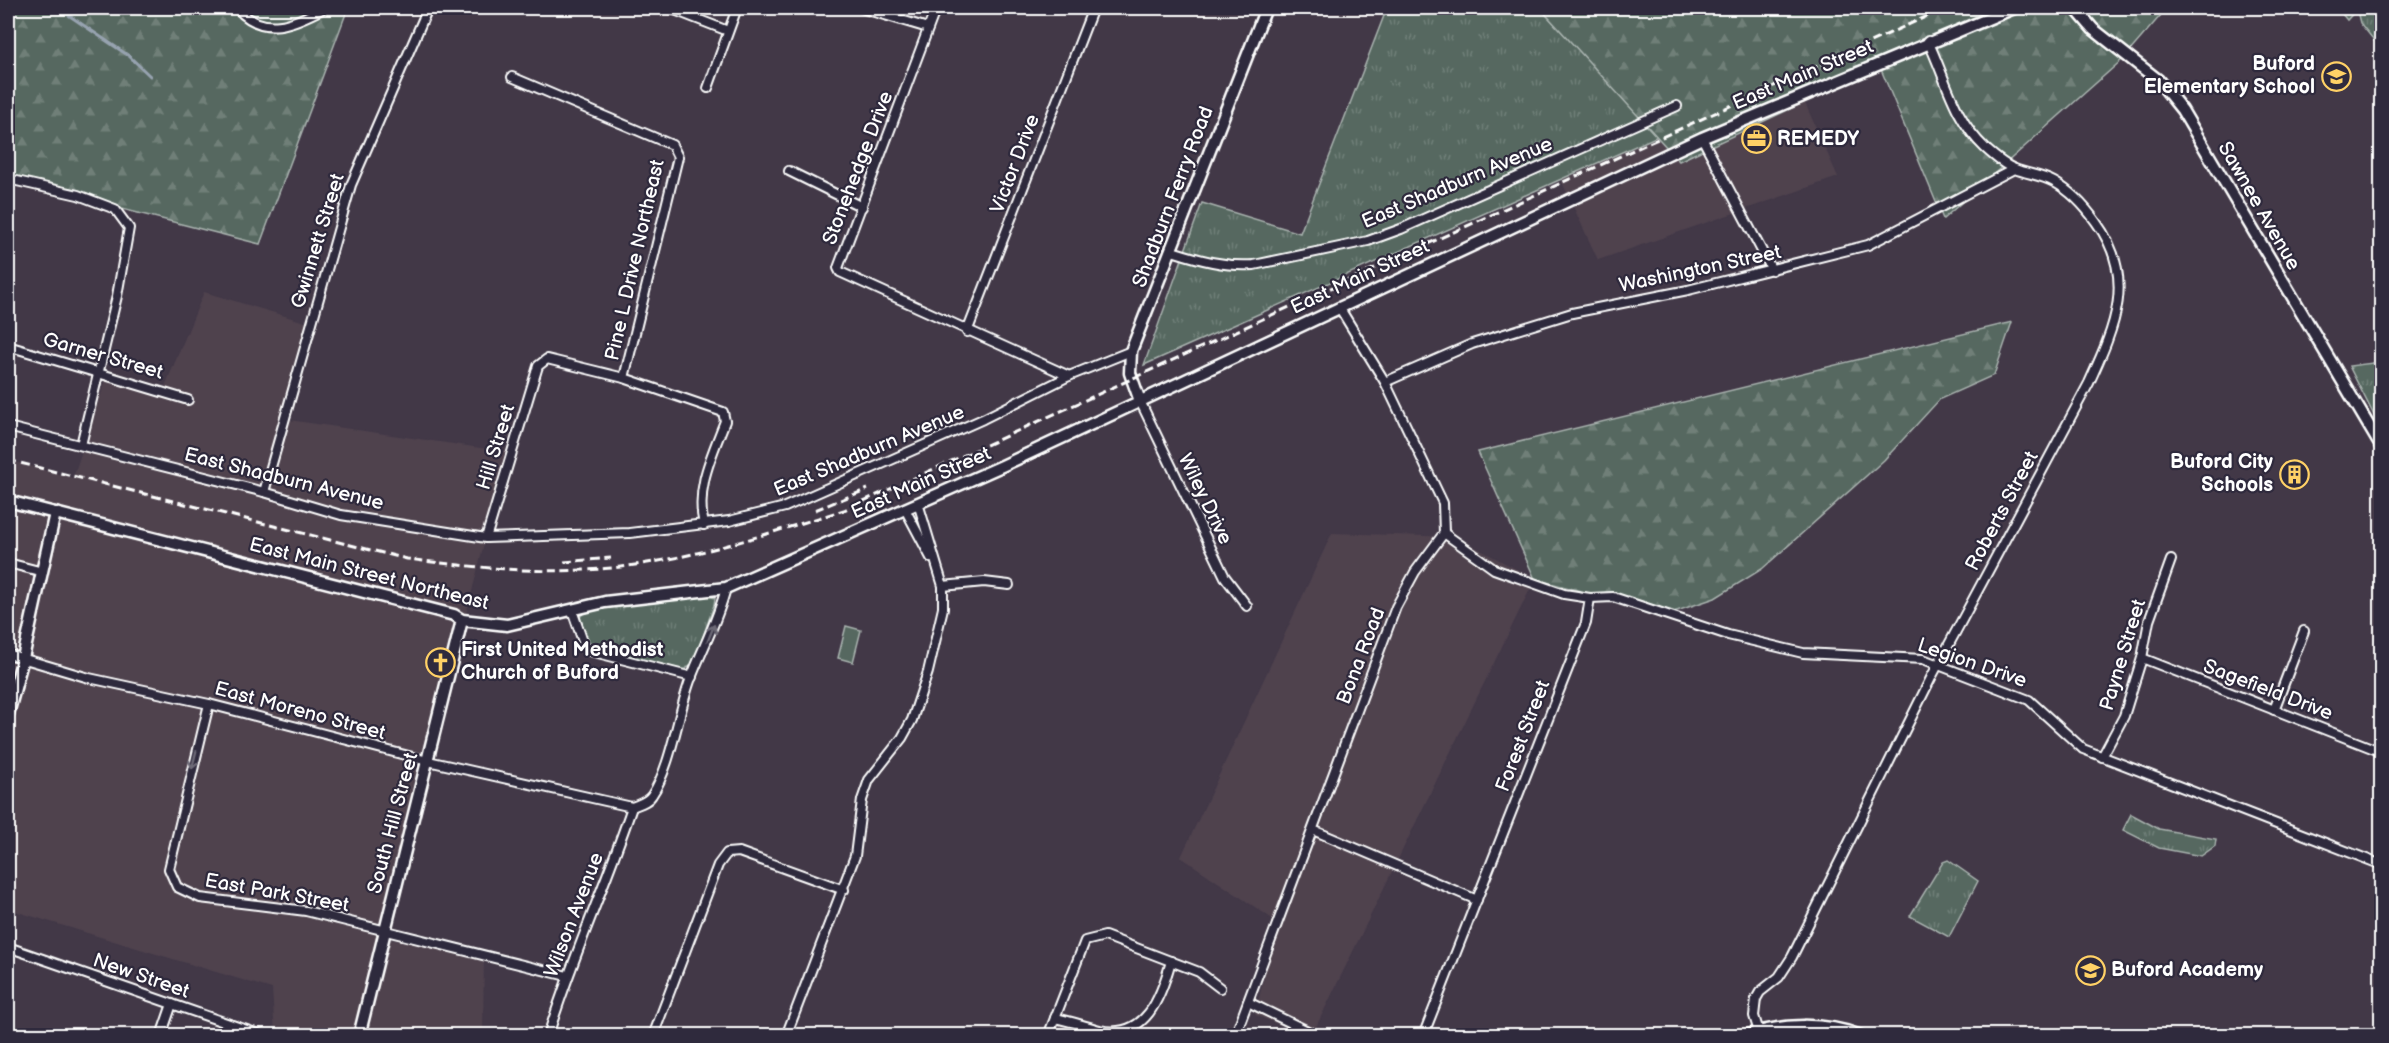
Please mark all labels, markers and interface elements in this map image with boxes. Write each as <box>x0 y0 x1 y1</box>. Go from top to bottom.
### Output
street label: East Main Street <box>1729 35 1877 115</box>
place label: Buford Elementary School <box>2144 52 2315 99</box>
school or university icon: Buford Elementary School <box>2320 60 2352 92</box>
street label: Stonehedge Drive <box>818 88 898 248</box>
street label: Shadburn Ferry Road <box>1127 103 1219 291</box>
street label: Victor Drive <box>985 111 1045 217</box>
office icon: REMEDY <box>1740 123 1772 155</box>
place label: REMEDY <box>1777 127 1859 151</box>
street label: East Shadburn Avenue <box>1358 132 1556 234</box>
street label: Sawnee Avenue <box>2213 137 2306 275</box>
street label: Pine L Drive Northeast <box>600 157 670 363</box>
street label: Gwinnett Street <box>286 171 350 311</box>
street label: East Main Street <box>1287 234 1433 320</box>
street label: Washington Street <box>1617 240 1783 298</box>
street label: Garner Street <box>40 327 166 385</box>
street label: East Shadburn Avenue <box>770 400 968 502</box>
street label: Hill Street <box>472 401 520 493</box>
street label: East Main Street <box>847 441 995 525</box>
street label: East Shadburn Avenue <box>182 443 386 515</box>
street label: Roberts Street <box>1960 447 2044 575</box>
street label: Wiley Drive <box>1173 450 1237 548</box>
place label: Buford City Schools <box>2170 450 2274 497</box>
building icon: Buford City Schools <box>2278 458 2310 490</box>
street label: East Main Street Northeast <box>247 533 491 615</box>
street label: Payne Street <box>2095 596 2151 714</box>
street label: Bona Road <box>1332 604 1390 708</box>
one-way arrow <box>706 624 717 643</box>
street label: Legion Drive <box>1914 633 2030 693</box>
place label: First United Methodist Church of Buford <box>461 638 664 685</box>
church icon: First United Methodist Church of Buford <box>424 646 456 678</box>
street label: Sagefield Drive <box>2200 654 2336 726</box>
street label: East Moreno Street <box>212 677 388 745</box>
street label: Forest Street <box>1491 677 1555 795</box>
street label: South Hill Street <box>363 750 423 896</box>
one-way arrow <box>188 751 200 770</box>
street label: Wilson Avenue <box>539 849 609 981</box>
street label: East Park Street <box>203 869 351 917</box>
street label: New Street <box>90 948 192 1004</box>
school or university icon: Buford Academy <box>2074 954 2106 986</box>
place label: Buford Academy <box>2111 958 2264 982</box>

